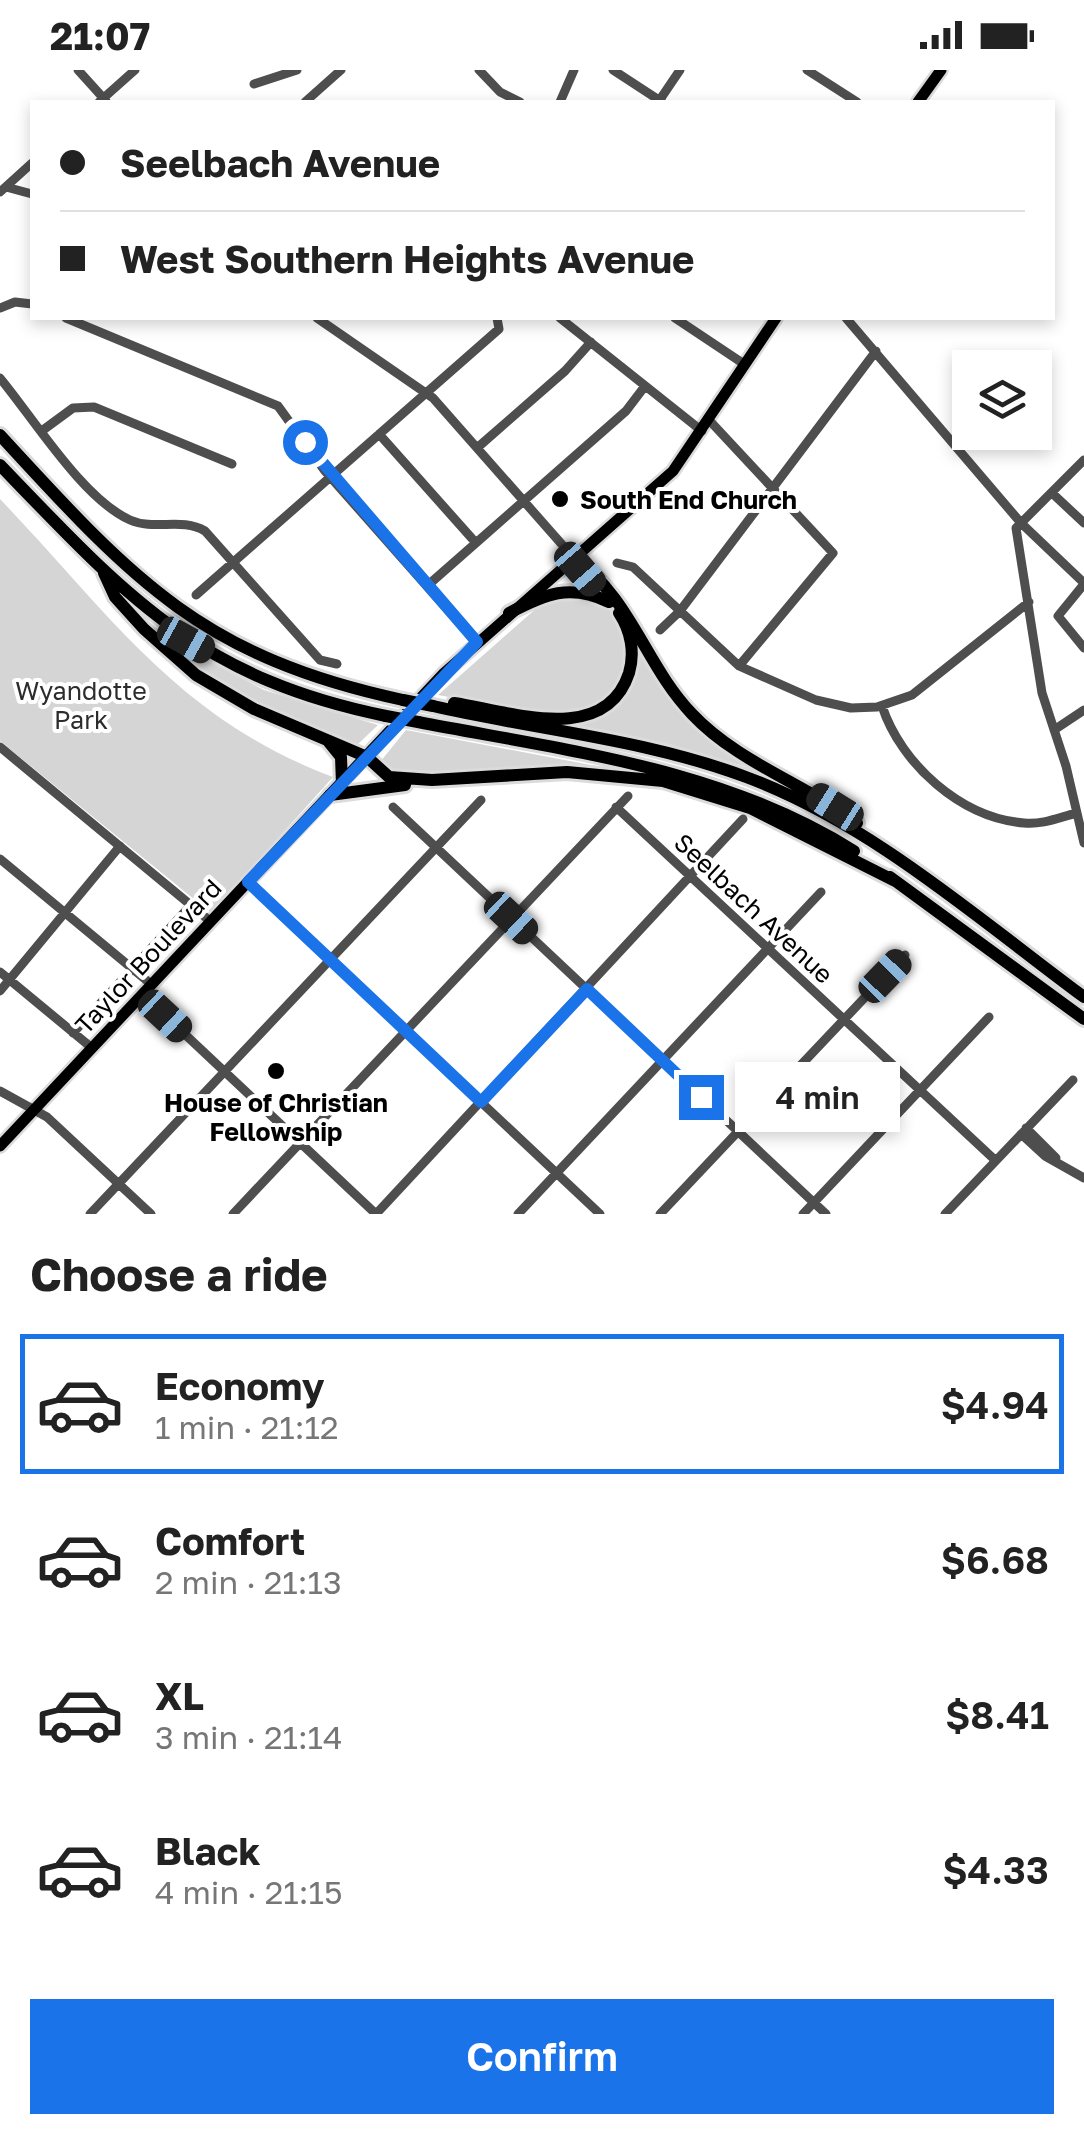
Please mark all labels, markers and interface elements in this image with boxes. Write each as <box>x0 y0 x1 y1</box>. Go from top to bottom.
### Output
text: 21:07 <box>50 13 150 58</box>
text: Seelbach Avenue <box>120 140 440 185</box>
text: West Southern Heights Avenue <box>120 236 695 281</box>
map controls <box>952 350 1052 450</box>
button: layers <box>952 350 1052 450</box>
route start <box>283 420 328 465</box>
place label: South End Church <box>580 484 797 515</box>
marker: South End Church <box>549 488 571 510</box>
car <box>549 537 611 601</box>
car <box>152 612 220 668</box>
park label: Wyandotte Park <box>15 675 147 735</box>
car <box>802 778 868 836</box>
street label: Seelbach Avenue <box>668 826 840 990</box>
street label: Taylor Boulevard <box>68 872 228 1040</box>
car <box>479 887 543 949</box>
car <box>853 944 917 1008</box>
car <box>133 985 197 1047</box>
marker: House of Christian Fellowship <box>265 1060 287 1082</box>
callout: 4 min <box>736 1062 901 1132</box>
route end <box>679 1075 724 1120</box>
text: 4 min <box>775 1078 860 1116</box>
place label: House of Christian Fellowship <box>164 1087 388 1147</box>
text: Choose a ride <box>30 1247 328 1301</box>
icon: car <box>35 1359 125 1449</box>
text: Economy <box>155 1363 324 1408</box>
text: $4.94 <box>941 1382 1049 1427</box>
text: 1 min · 21:12 <box>155 1408 338 1446</box>
icon: car <box>35 1514 125 1604</box>
text: Comfort <box>155 1518 305 1563</box>
text: $6.68 <box>941 1537 1049 1582</box>
text: 2 min · 21:13 <box>155 1563 342 1601</box>
icon: car <box>35 1669 125 1759</box>
text: XL <box>155 1673 204 1718</box>
text: $8.41 <box>945 1692 1049 1737</box>
text: 3 min · 21:14 <box>155 1718 343 1756</box>
icon: car <box>35 1824 125 1914</box>
text: Black <box>155 1828 260 1873</box>
text: $4.33 <box>942 1847 1049 1892</box>
text: 4 min · 21:15 <box>155 1873 342 1911</box>
button: Confirm <box>30 1999 1054 2114</box>

